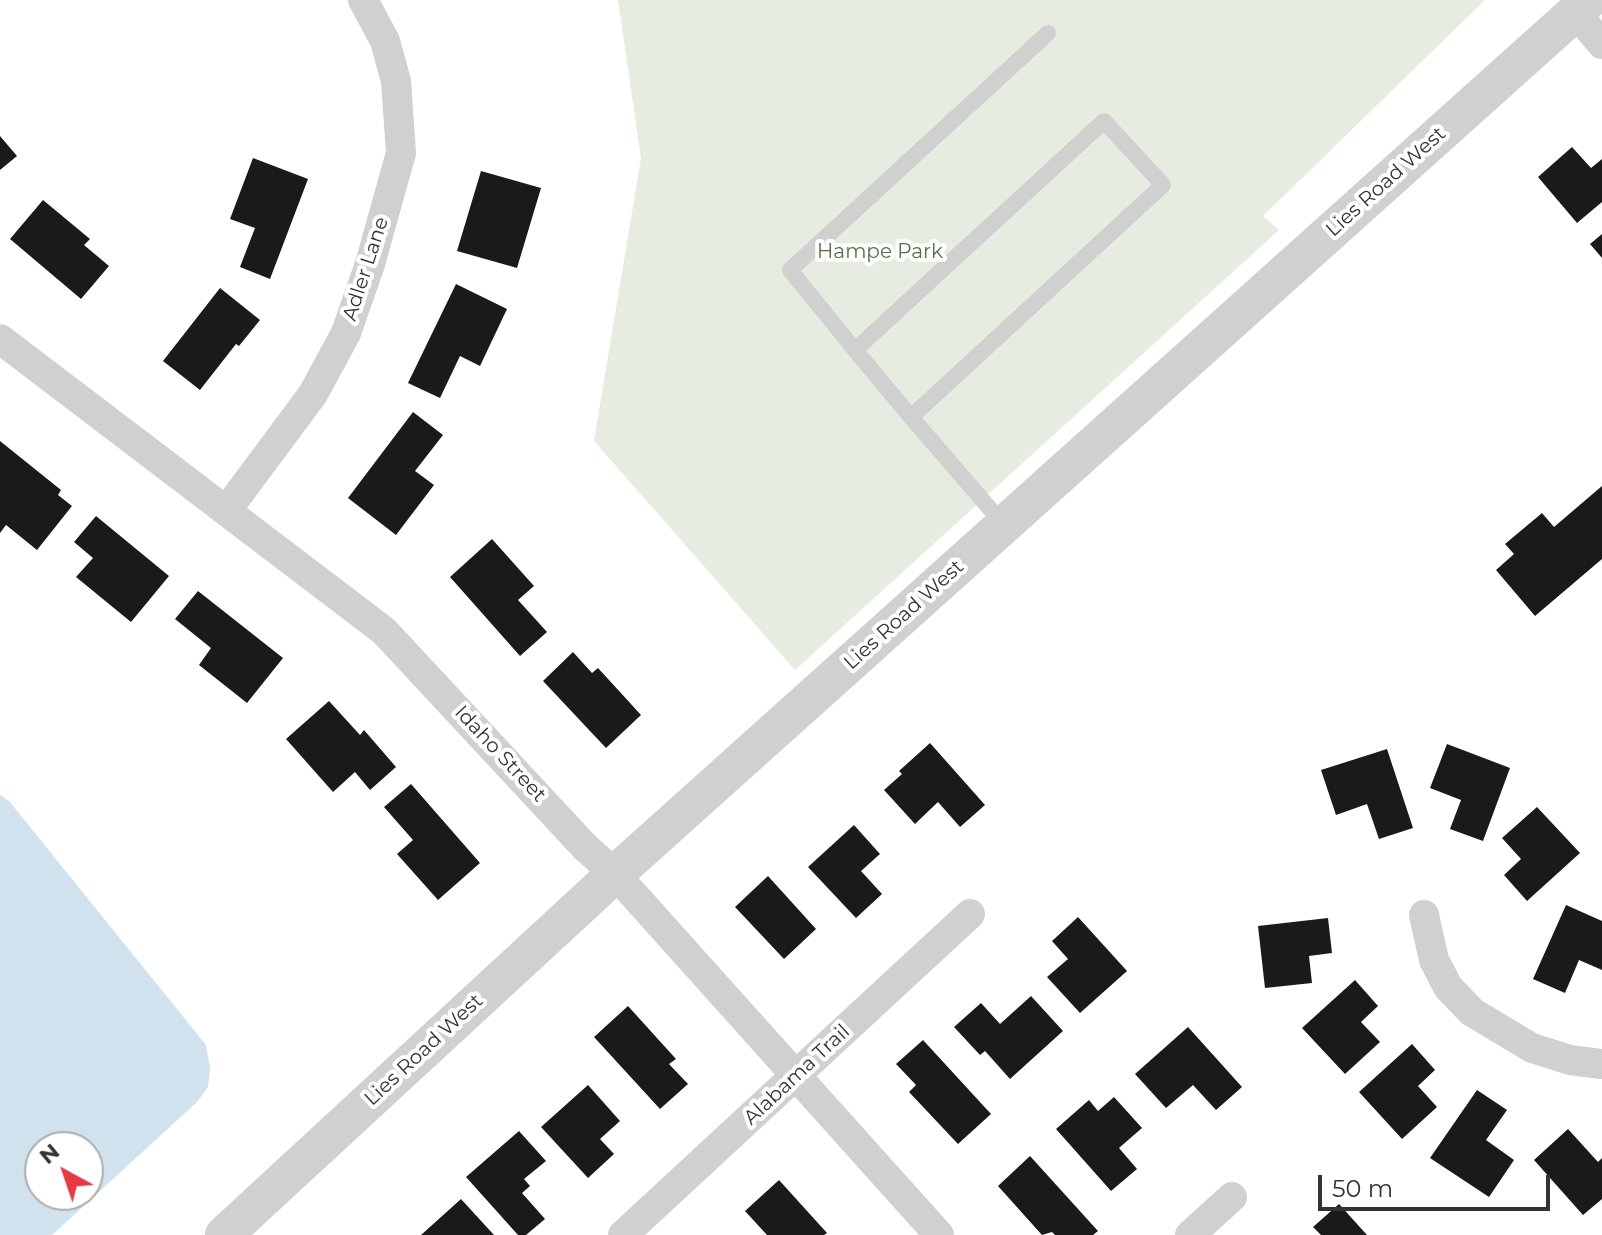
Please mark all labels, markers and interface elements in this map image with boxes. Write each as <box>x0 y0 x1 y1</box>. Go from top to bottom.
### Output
street label: Lies Road West <box>1321 122 1451 242</box>
street label: Adler Lane <box>338 214 394 324</box>
park label: Hampe Park <box>817 240 943 264</box>
street label: Lies Road West <box>839 555 969 675</box>
street label: Idaho Street <box>449 701 551 807</box>
street label: Lies Road West <box>360 989 488 1111</box>
street label: Alabama Trail <box>739 1020 855 1130</box>
north arrow <box>24 1131 104 1211</box>
text: N <box>34 1138 65 1170</box>
scale bar <box>1322 1159 1554 1209</box>
text: 50 m <box>1332 1174 1393 1203</box>

